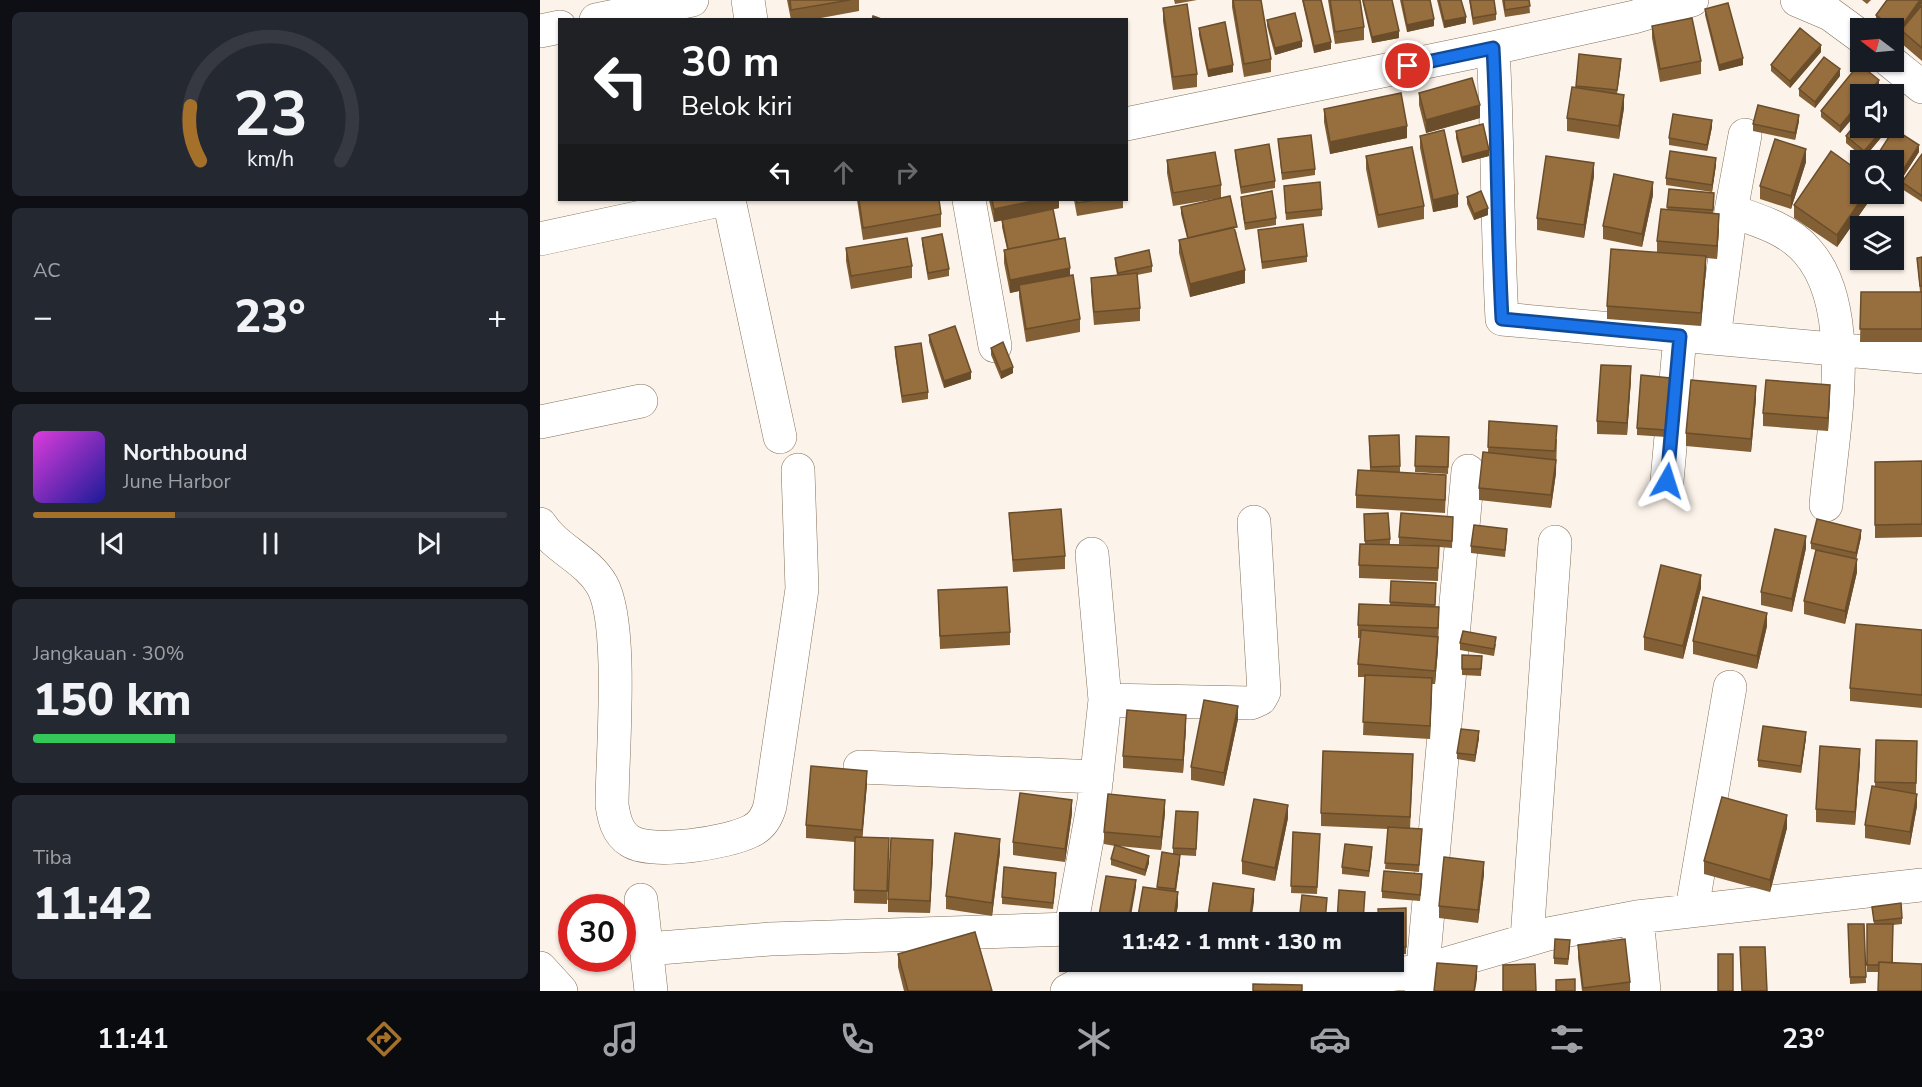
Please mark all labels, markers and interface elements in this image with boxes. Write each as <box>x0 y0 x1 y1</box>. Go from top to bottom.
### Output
north arrow <box>1850 18 1904 72</box>
map controls <box>1850 18 1904 270</box>
text: 30 m <box>681 34 780 91</box>
pin <box>1382 40 1433 91</box>
icon: left <box>582 42 660 120</box>
icon: arrive <box>1391 49 1424 82</box>
text: 23 <box>233 72 307 157</box>
button: sound <box>1850 84 1904 138</box>
text: Belok kiri <box>681 88 793 125</box>
text: km/h <box>246 144 294 174</box>
button: search <box>1850 150 1904 204</box>
icon: left <box>764 156 797 189</box>
icon: ahead <box>827 156 860 189</box>
icon: right <box>890 156 923 189</box>
button: layers <box>1850 216 1904 270</box>
text: AC <box>33 257 61 284</box>
text: 23° <box>234 287 306 348</box>
text: − <box>33 295 53 340</box>
text: + <box>487 295 507 340</box>
text: Northbound <box>123 438 247 468</box>
position arrow <box>1635 449 1699 513</box>
text: June Harbor <box>123 468 231 495</box>
icon: previous <box>96 527 129 560</box>
icon: pause <box>254 527 287 560</box>
icon: next <box>412 527 445 560</box>
text: Jangkauan · 30% <box>33 640 184 667</box>
text: 150 km <box>33 670 192 731</box>
text: Tiba <box>33 844 72 871</box>
text: 11:42 <box>33 874 153 935</box>
speed limit sign: 30 <box>558 894 636 972</box>
text: 11:42 · 1 mnt · 130 m <box>1121 927 1342 957</box>
icon: directions <box>363 1018 405 1060</box>
icon: music <box>600 1018 642 1060</box>
icon: phone <box>836 1018 878 1060</box>
icon: climate <box>1073 1018 1115 1060</box>
icon: car <box>1309 1018 1351 1060</box>
icon: filters <box>1546 1018 1588 1060</box>
text: 11:41 <box>97 1021 169 1058</box>
text: 23° <box>1782 1021 1825 1058</box>

